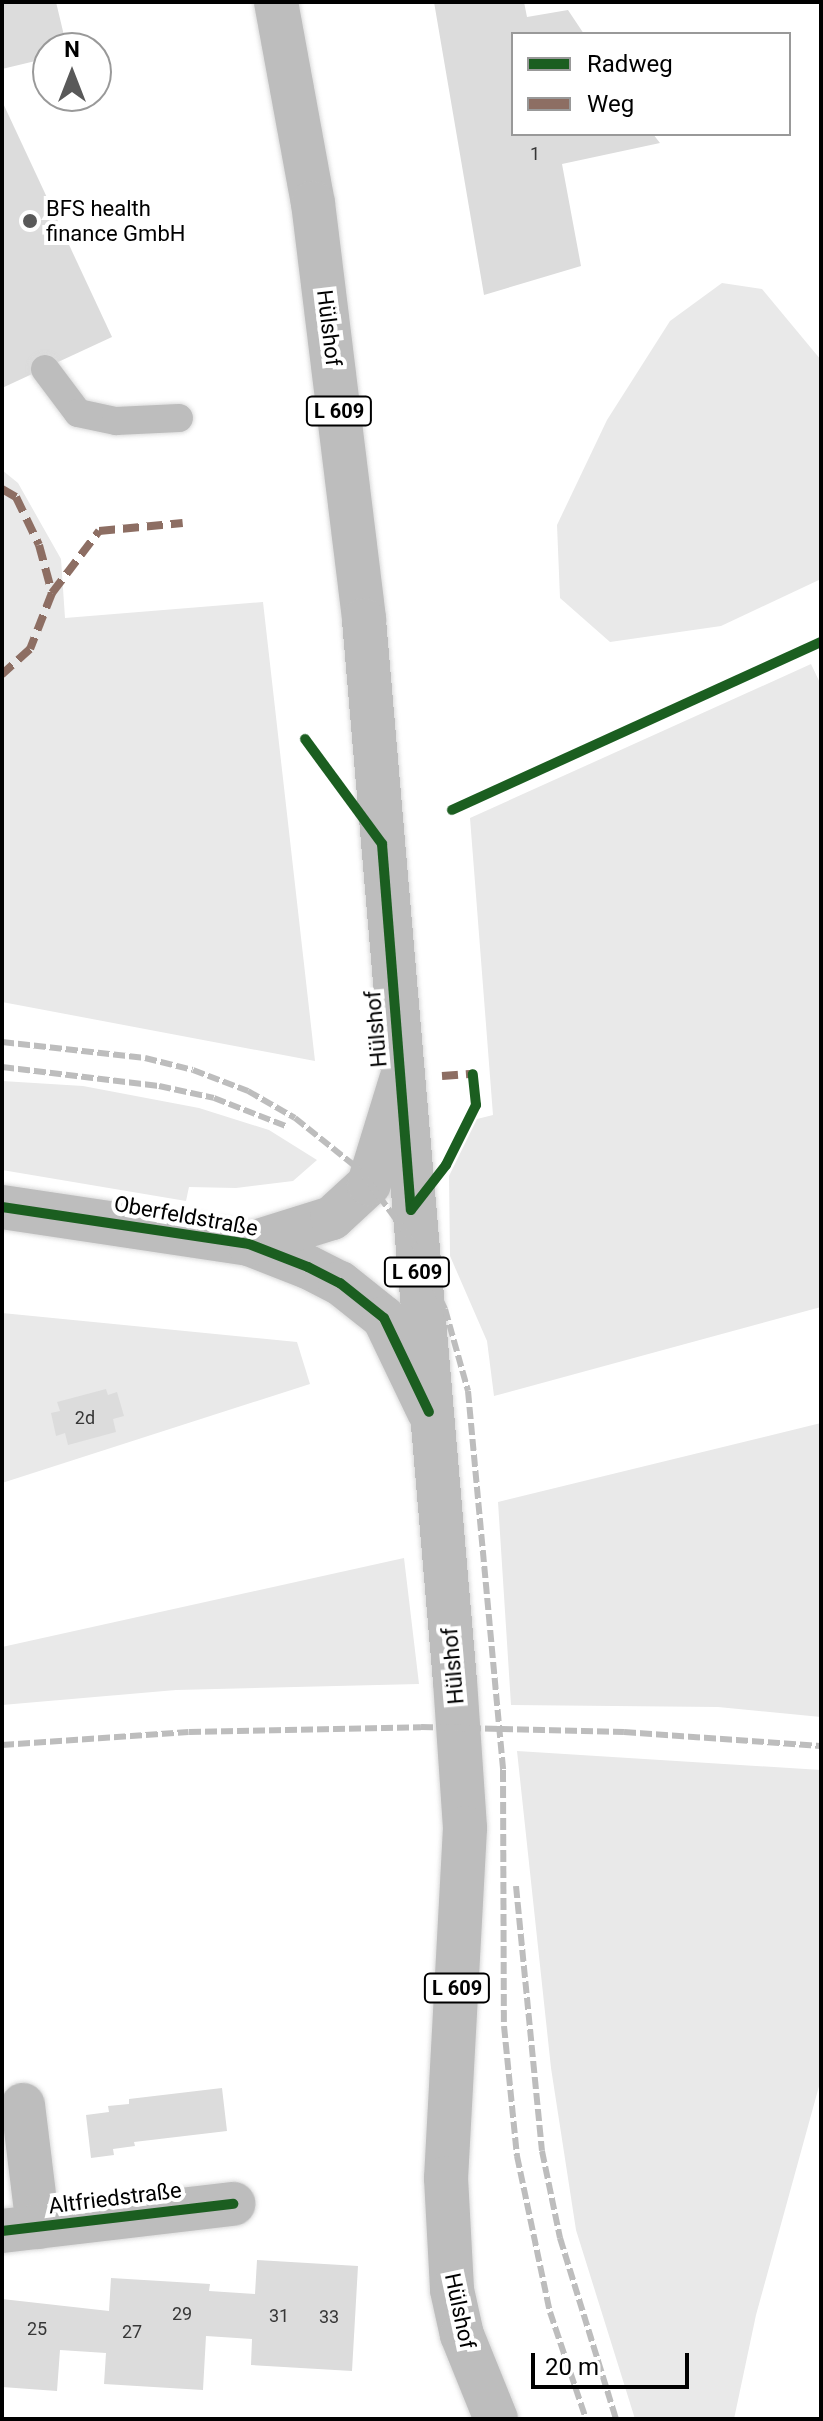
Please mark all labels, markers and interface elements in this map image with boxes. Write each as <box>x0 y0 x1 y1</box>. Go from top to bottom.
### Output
north arrow <box>32 32 112 112</box>
legend <box>511 32 791 136</box>
text: N <box>64 37 80 62</box>
text: Radweg <box>587 50 673 78</box>
text: Weg <box>587 90 634 118</box>
house number: 1 <box>530 143 540 165</box>
place label: BFS health finance GmbH <box>46 195 185 246</box>
marker: BFS health finance GmbH <box>21 212 39 230</box>
street label: Hülshof <box>311 288 347 368</box>
road number: L 609 <box>305 395 373 427</box>
street label: Hülshof <box>360 990 392 1068</box>
street label: Oberfeldstraße <box>112 1190 260 1242</box>
road number: L 609 <box>383 1256 451 1288</box>
house number: 2d <box>75 1407 95 1429</box>
street label: Hülshof <box>437 1627 469 1705</box>
road number: L 609 <box>423 1972 491 2004</box>
street label: Altfriedstraße <box>47 2177 183 2219</box>
street label: Hülshof <box>439 2271 481 2351</box>
house number: 29 <box>172 2303 192 2325</box>
house number: 31 <box>269 2305 289 2327</box>
house number: 33 <box>319 2306 339 2328</box>
house number: 25 <box>27 2318 47 2340</box>
house number: 27 <box>122 2321 142 2343</box>
scale bar <box>535 2337 693 2387</box>
text: 20 m <box>545 2353 599 2381</box>

